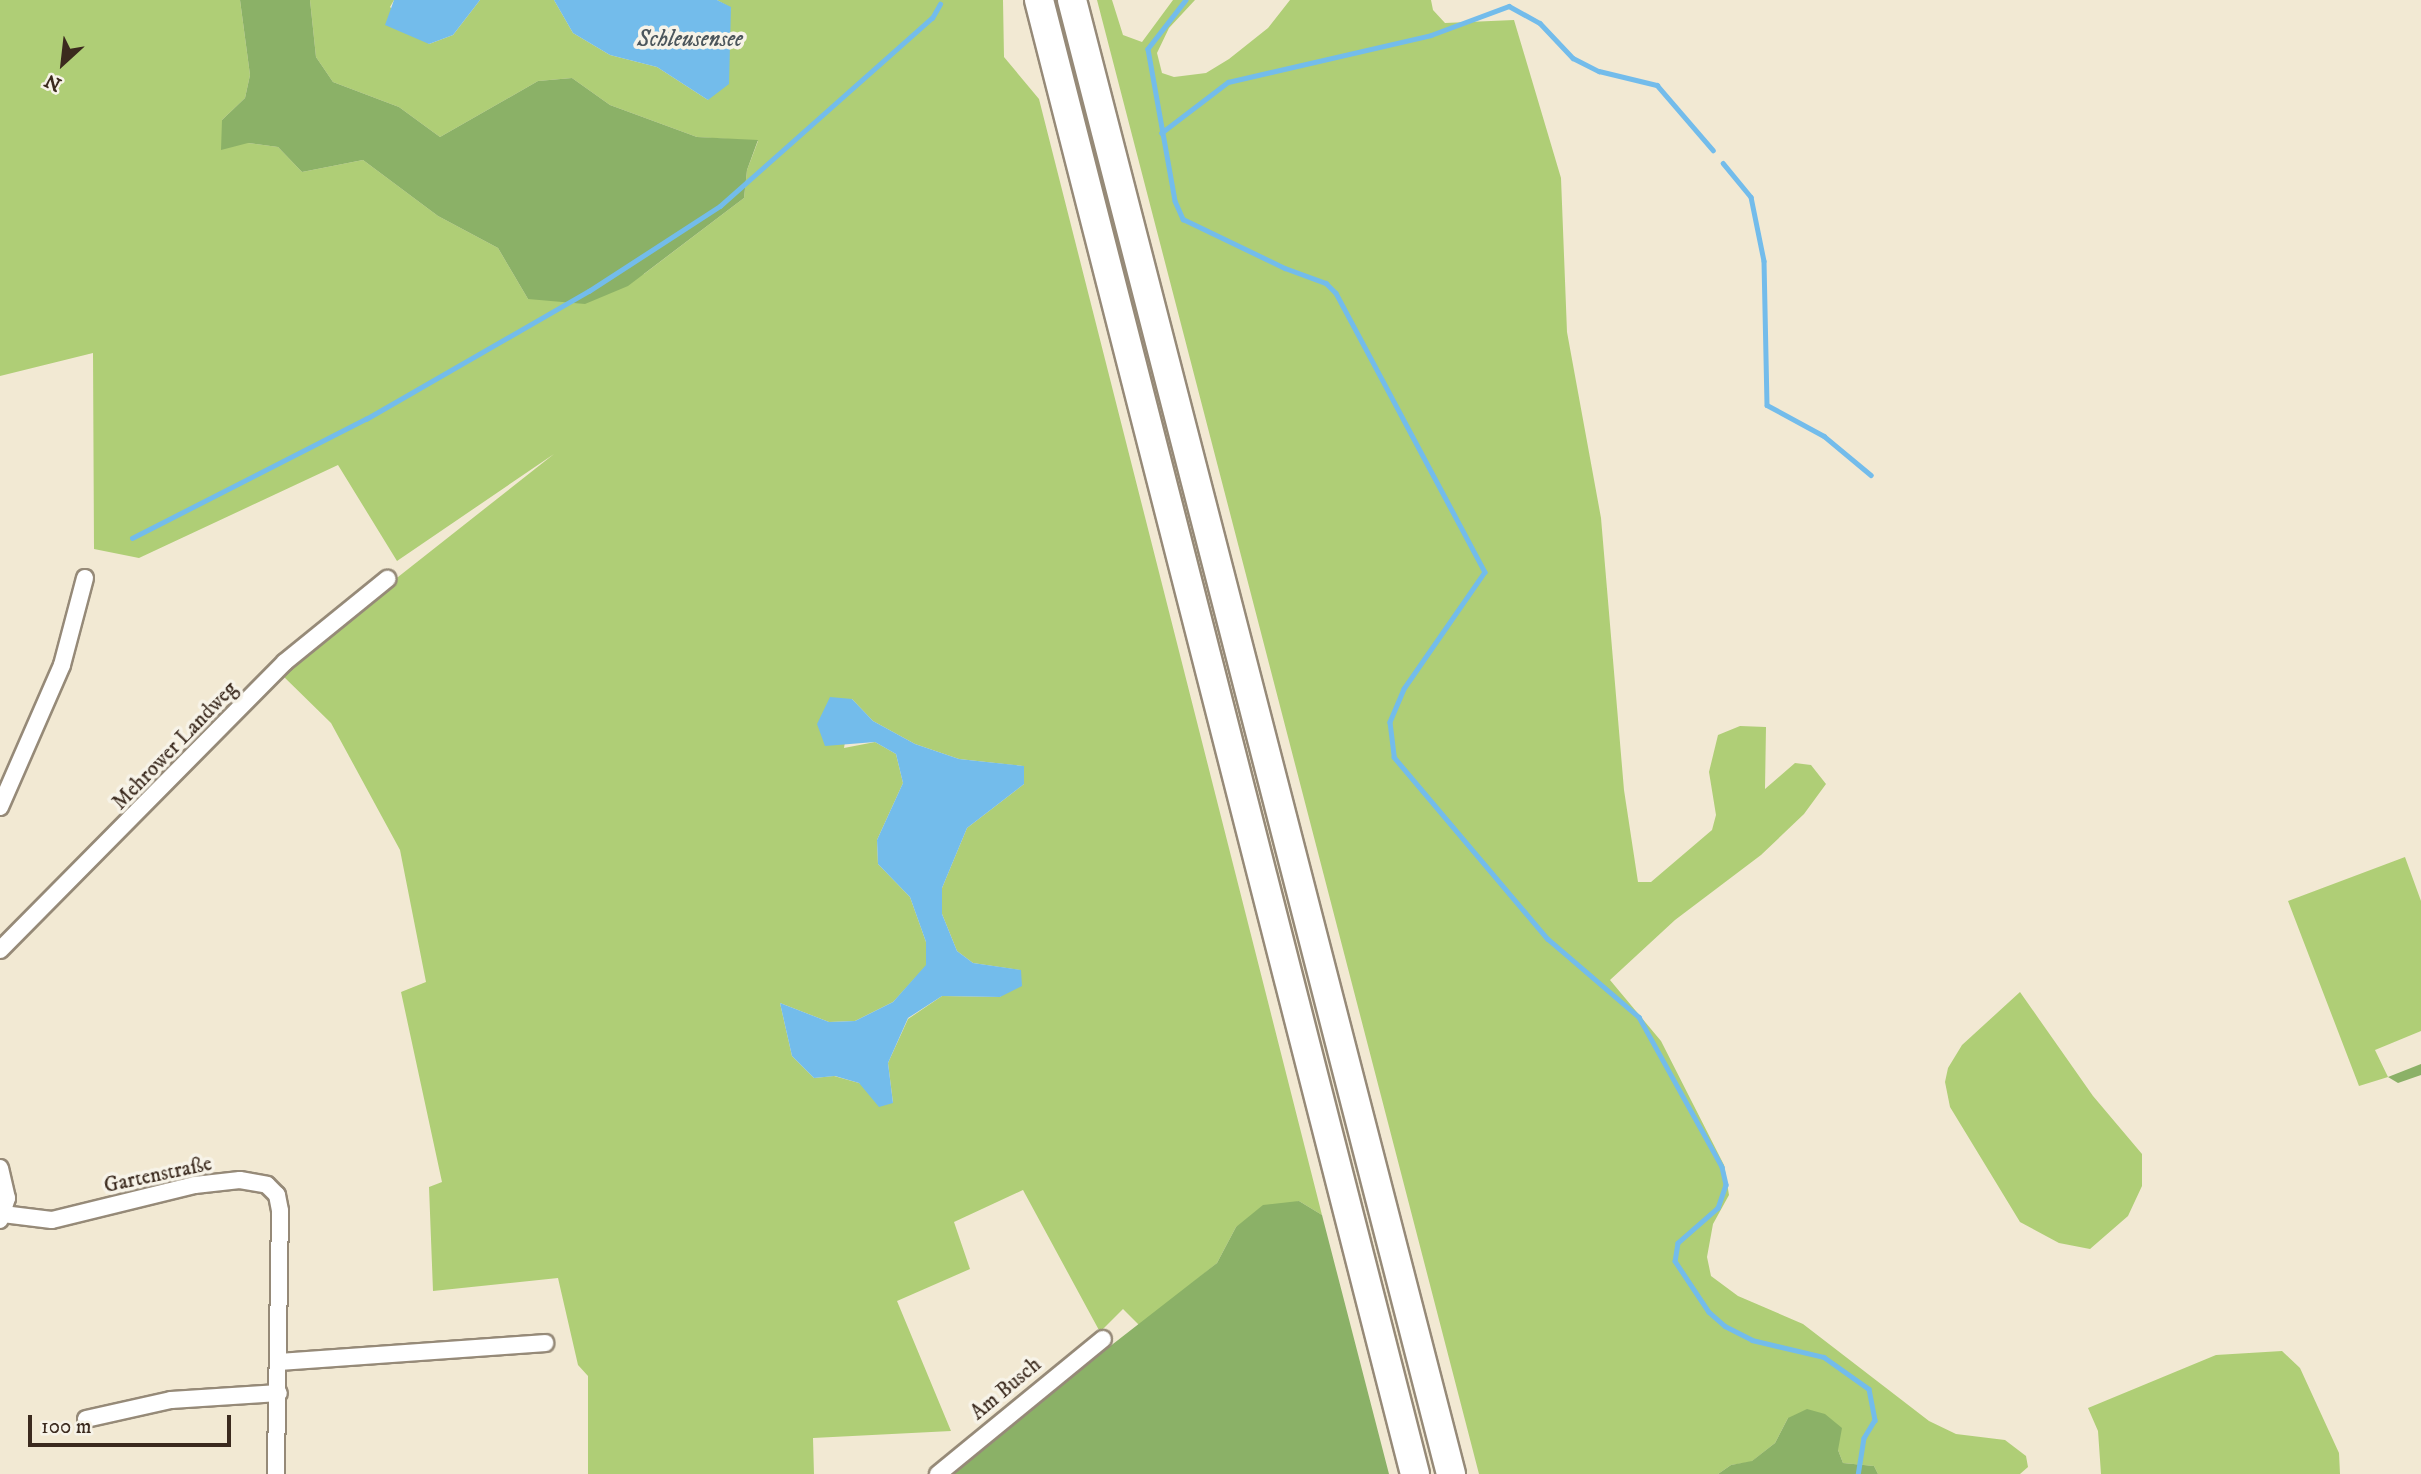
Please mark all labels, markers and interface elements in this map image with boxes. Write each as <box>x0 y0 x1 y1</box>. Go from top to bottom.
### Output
water label: Schleusensee <box>637 26 743 54</box>
north arrow <box>28 28 98 98</box>
text: N <box>41 68 65 96</box>
street label: Mehrower Landweg <box>107 677 243 815</box>
street label: Gartenstraße <box>102 1151 214 1199</box>
street label: Am Busch <box>966 1352 1046 1426</box>
scale bar <box>32 1400 234 1444</box>
text: 100 m <box>41 1414 92 1440</box>

